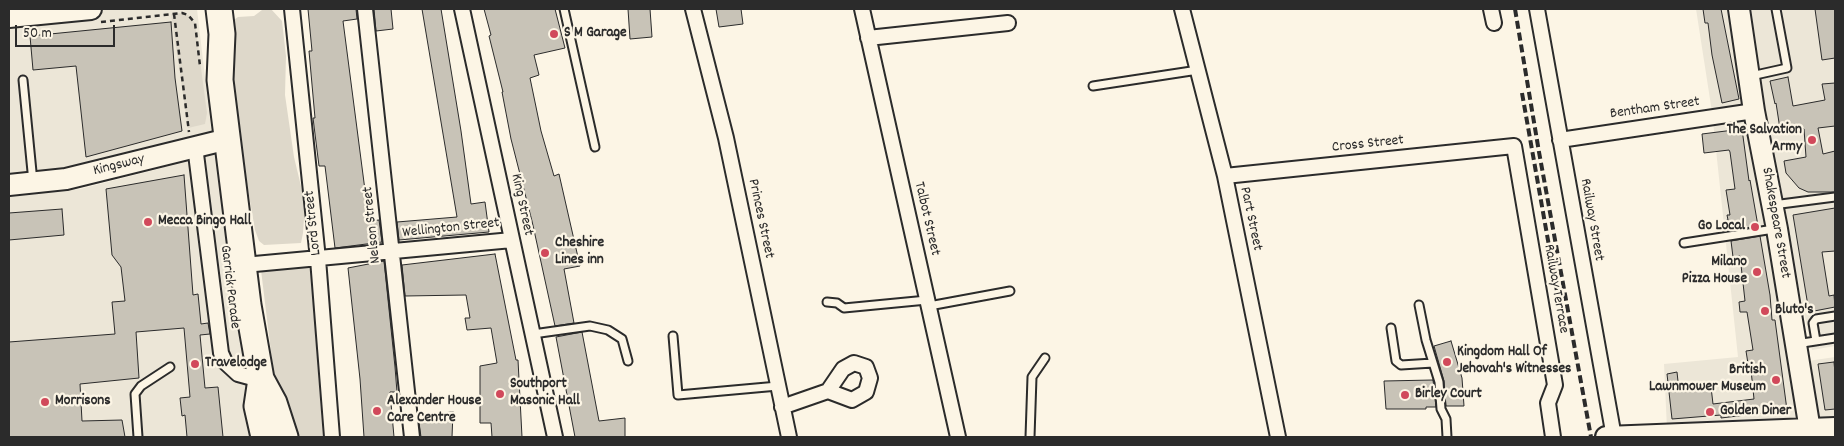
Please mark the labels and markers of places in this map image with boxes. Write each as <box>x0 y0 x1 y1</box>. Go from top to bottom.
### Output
place label: S M Garage <box>564 25 627 43</box>
marker: S M Garage <box>548 28 560 40</box>
place label: The Salvation Army <box>1727 122 1802 157</box>
marker: The Salvation Army <box>1806 134 1818 146</box>
place label: Mecca Bingo Hall <box>158 213 251 231</box>
marker: Mecca Bingo Hall <box>142 216 154 228</box>
place label: Go Local <box>1698 218 1745 236</box>
marker: Go Local <box>1749 221 1761 233</box>
place label: Cheshire Lines inn <box>555 235 604 270</box>
marker: Cheshire Lines inn <box>539 247 551 259</box>
place label: Milano Pizza House <box>1682 254 1747 289</box>
marker: Milano Pizza House <box>1751 266 1763 278</box>
place label: Bluto's <box>1775 302 1814 320</box>
marker: Bluto's <box>1759 305 1771 317</box>
place label: Kingdom Hall Of Jehovah's Witnesses <box>1457 344 1571 379</box>
place label: Travelodge <box>205 355 267 373</box>
marker: Kingdom Hall Of Jehovah's Witnesses <box>1441 356 1453 368</box>
marker: Travelodge <box>189 358 201 370</box>
place label: British Lawnmower Museum <box>1649 362 1766 397</box>
marker: British Lawnmower Museum <box>1770 374 1782 386</box>
place label: Southport Masonic Hall <box>510 376 580 411</box>
place label: Birley Court <box>1415 386 1482 404</box>
marker: Southport Masonic Hall <box>494 388 506 400</box>
marker: Birley Court <box>1399 389 1411 401</box>
place label: Morrisons <box>55 393 111 411</box>
place label: Alexander House Care Centre <box>387 393 481 428</box>
marker: Morrisons <box>39 396 51 408</box>
place label: Golden Diner <box>1720 403 1791 421</box>
marker: Alexander House Care Centre <box>371 405 383 417</box>
marker: Golden Diner <box>1704 406 1716 418</box>

